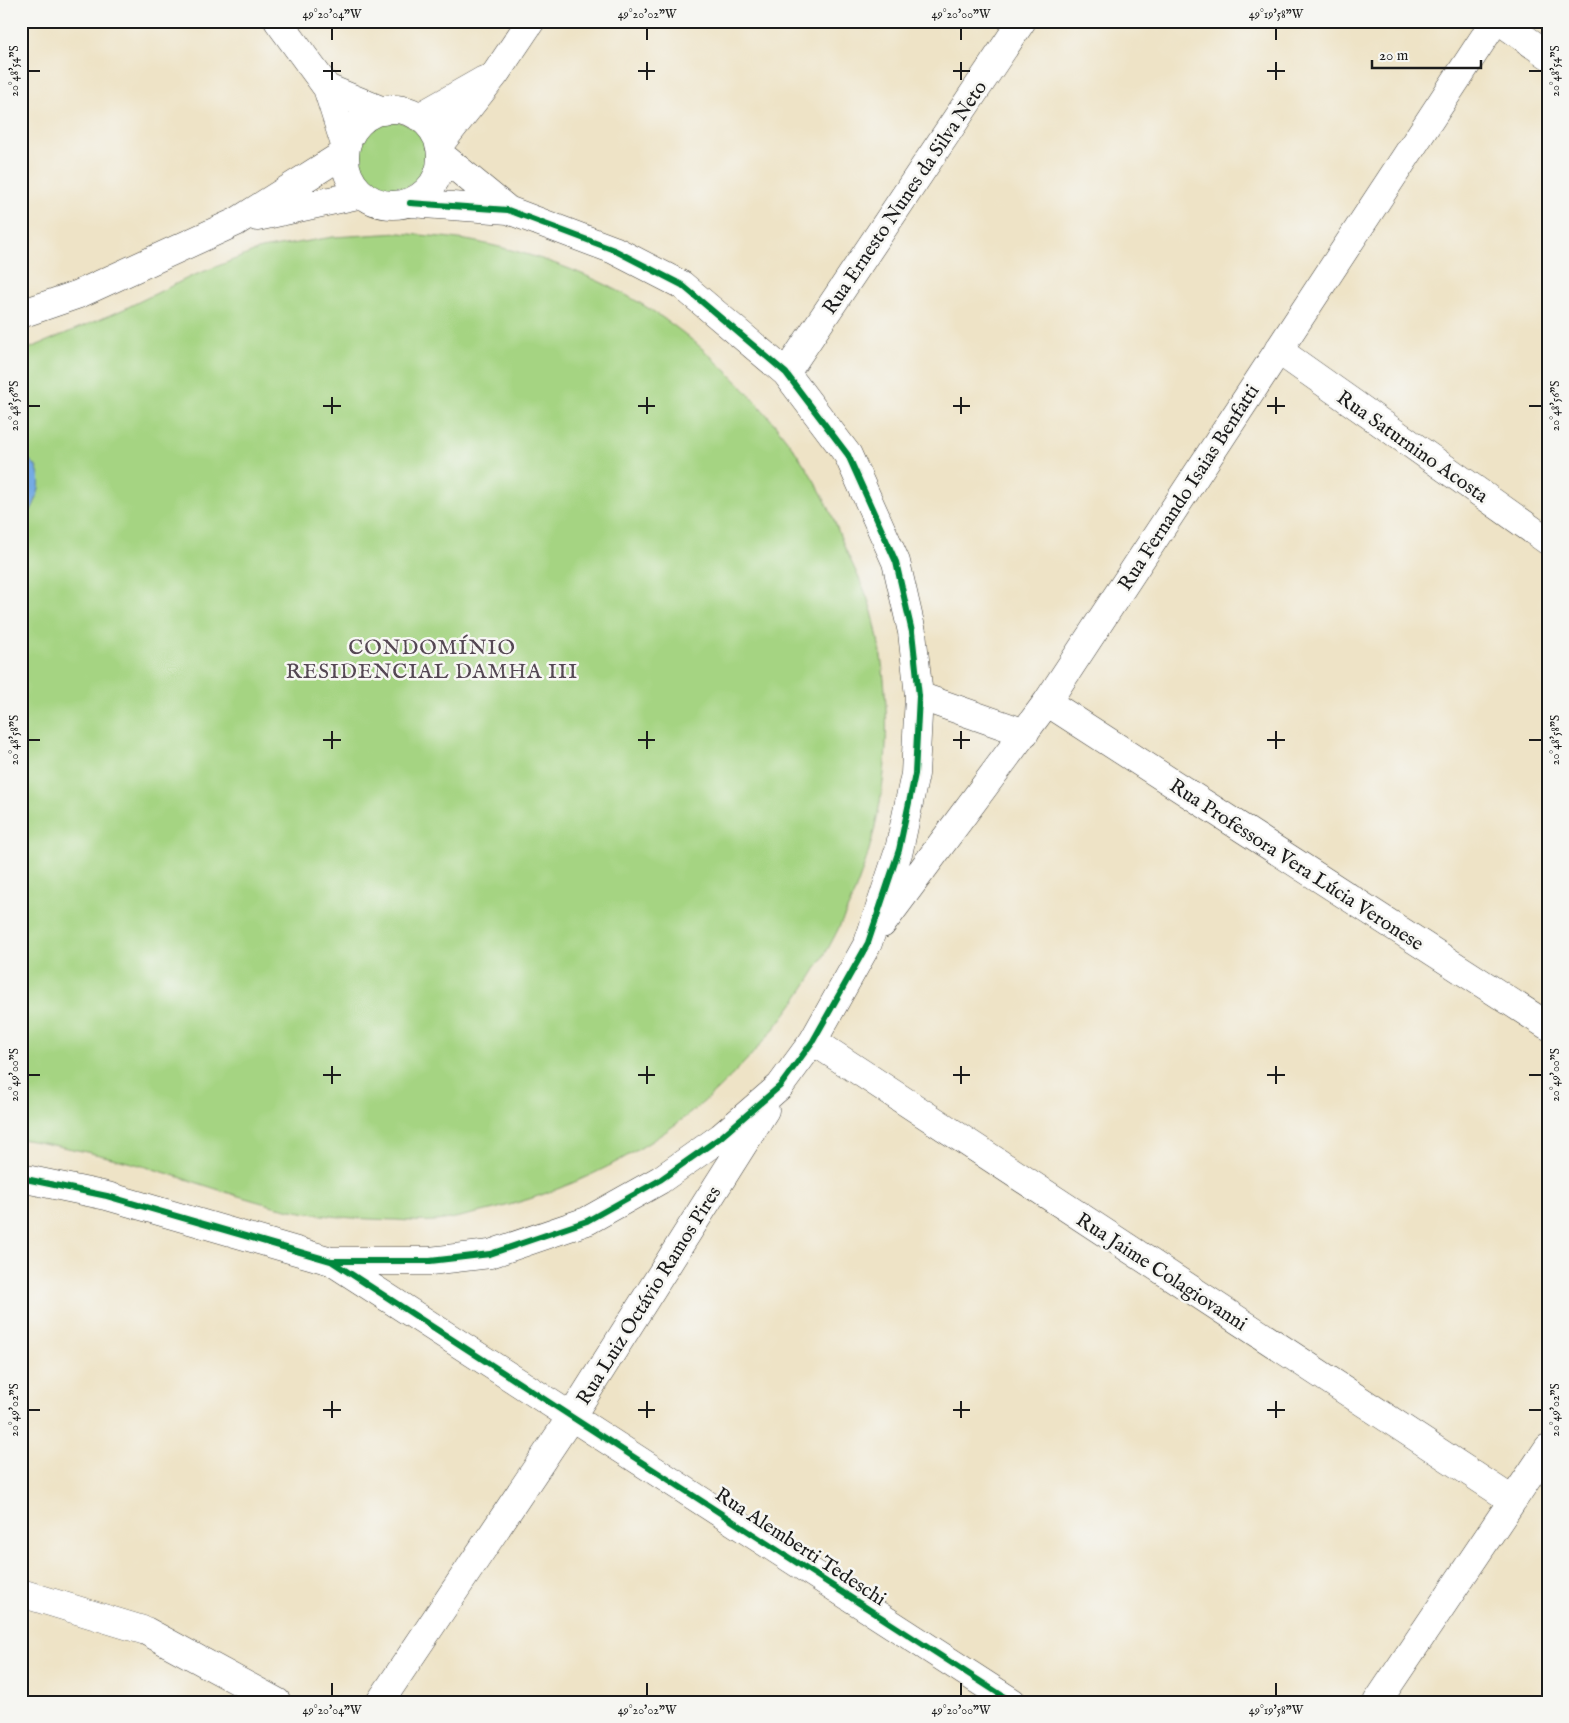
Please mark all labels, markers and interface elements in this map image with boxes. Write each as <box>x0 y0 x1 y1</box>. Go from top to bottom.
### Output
text: 49°20'04"W <box>303 7 362 22</box>
text: 49°20'02"W <box>618 7 677 22</box>
text: 49°20'00"W <box>932 7 991 22</box>
text: 49°19'58"W <box>1249 7 1304 22</box>
scale bar <box>1372 38 1480 70</box>
text: 20°48'54"S <box>7 45 22 97</box>
text: 20°48'54"S <box>1548 45 1563 97</box>
text: 20 m <box>1379 46 1409 65</box>
street label: Rua Ernesto Nunes da Silva Neto <box>818 76 993 320</box>
street label: Rua Fernando Isaias Benfatti <box>1113 380 1265 596</box>
text: 20°48'56"S <box>7 381 22 431</box>
text: 20°48'56"S <box>1548 381 1563 431</box>
street label: Rua Saturnino Acosta <box>1332 386 1493 509</box>
district label: CONDOMÍNIO RESIDENCIAL DAMHA III <box>286 634 578 686</box>
text: 20°48'58"S <box>7 715 22 765</box>
text: 20°48'58"S <box>1548 715 1563 765</box>
street label: Rua Professora Vera Lúcia Veronese <box>1164 774 1428 957</box>
text: 20°49'00"S <box>7 1048 22 1102</box>
text: 20°49'00"S <box>1548 1048 1563 1102</box>
street label: Rua Luiz Octávio Ramos Pires <box>571 1182 727 1410</box>
street label: Rua Jaime Colagiovanni <box>1071 1208 1251 1337</box>
text: 20°49'02"S <box>7 1383 22 1437</box>
text: 20°49'02"S <box>1548 1383 1563 1437</box>
street label: Rua Alemberti Tedeschi <box>710 1483 891 1612</box>
text: 49°20'04"W <box>303 1703 362 1718</box>
text: 49°20'02"W <box>618 1703 677 1718</box>
text: 49°20'00"W <box>932 1703 991 1718</box>
text: 49°19'58"W <box>1249 1703 1304 1718</box>

